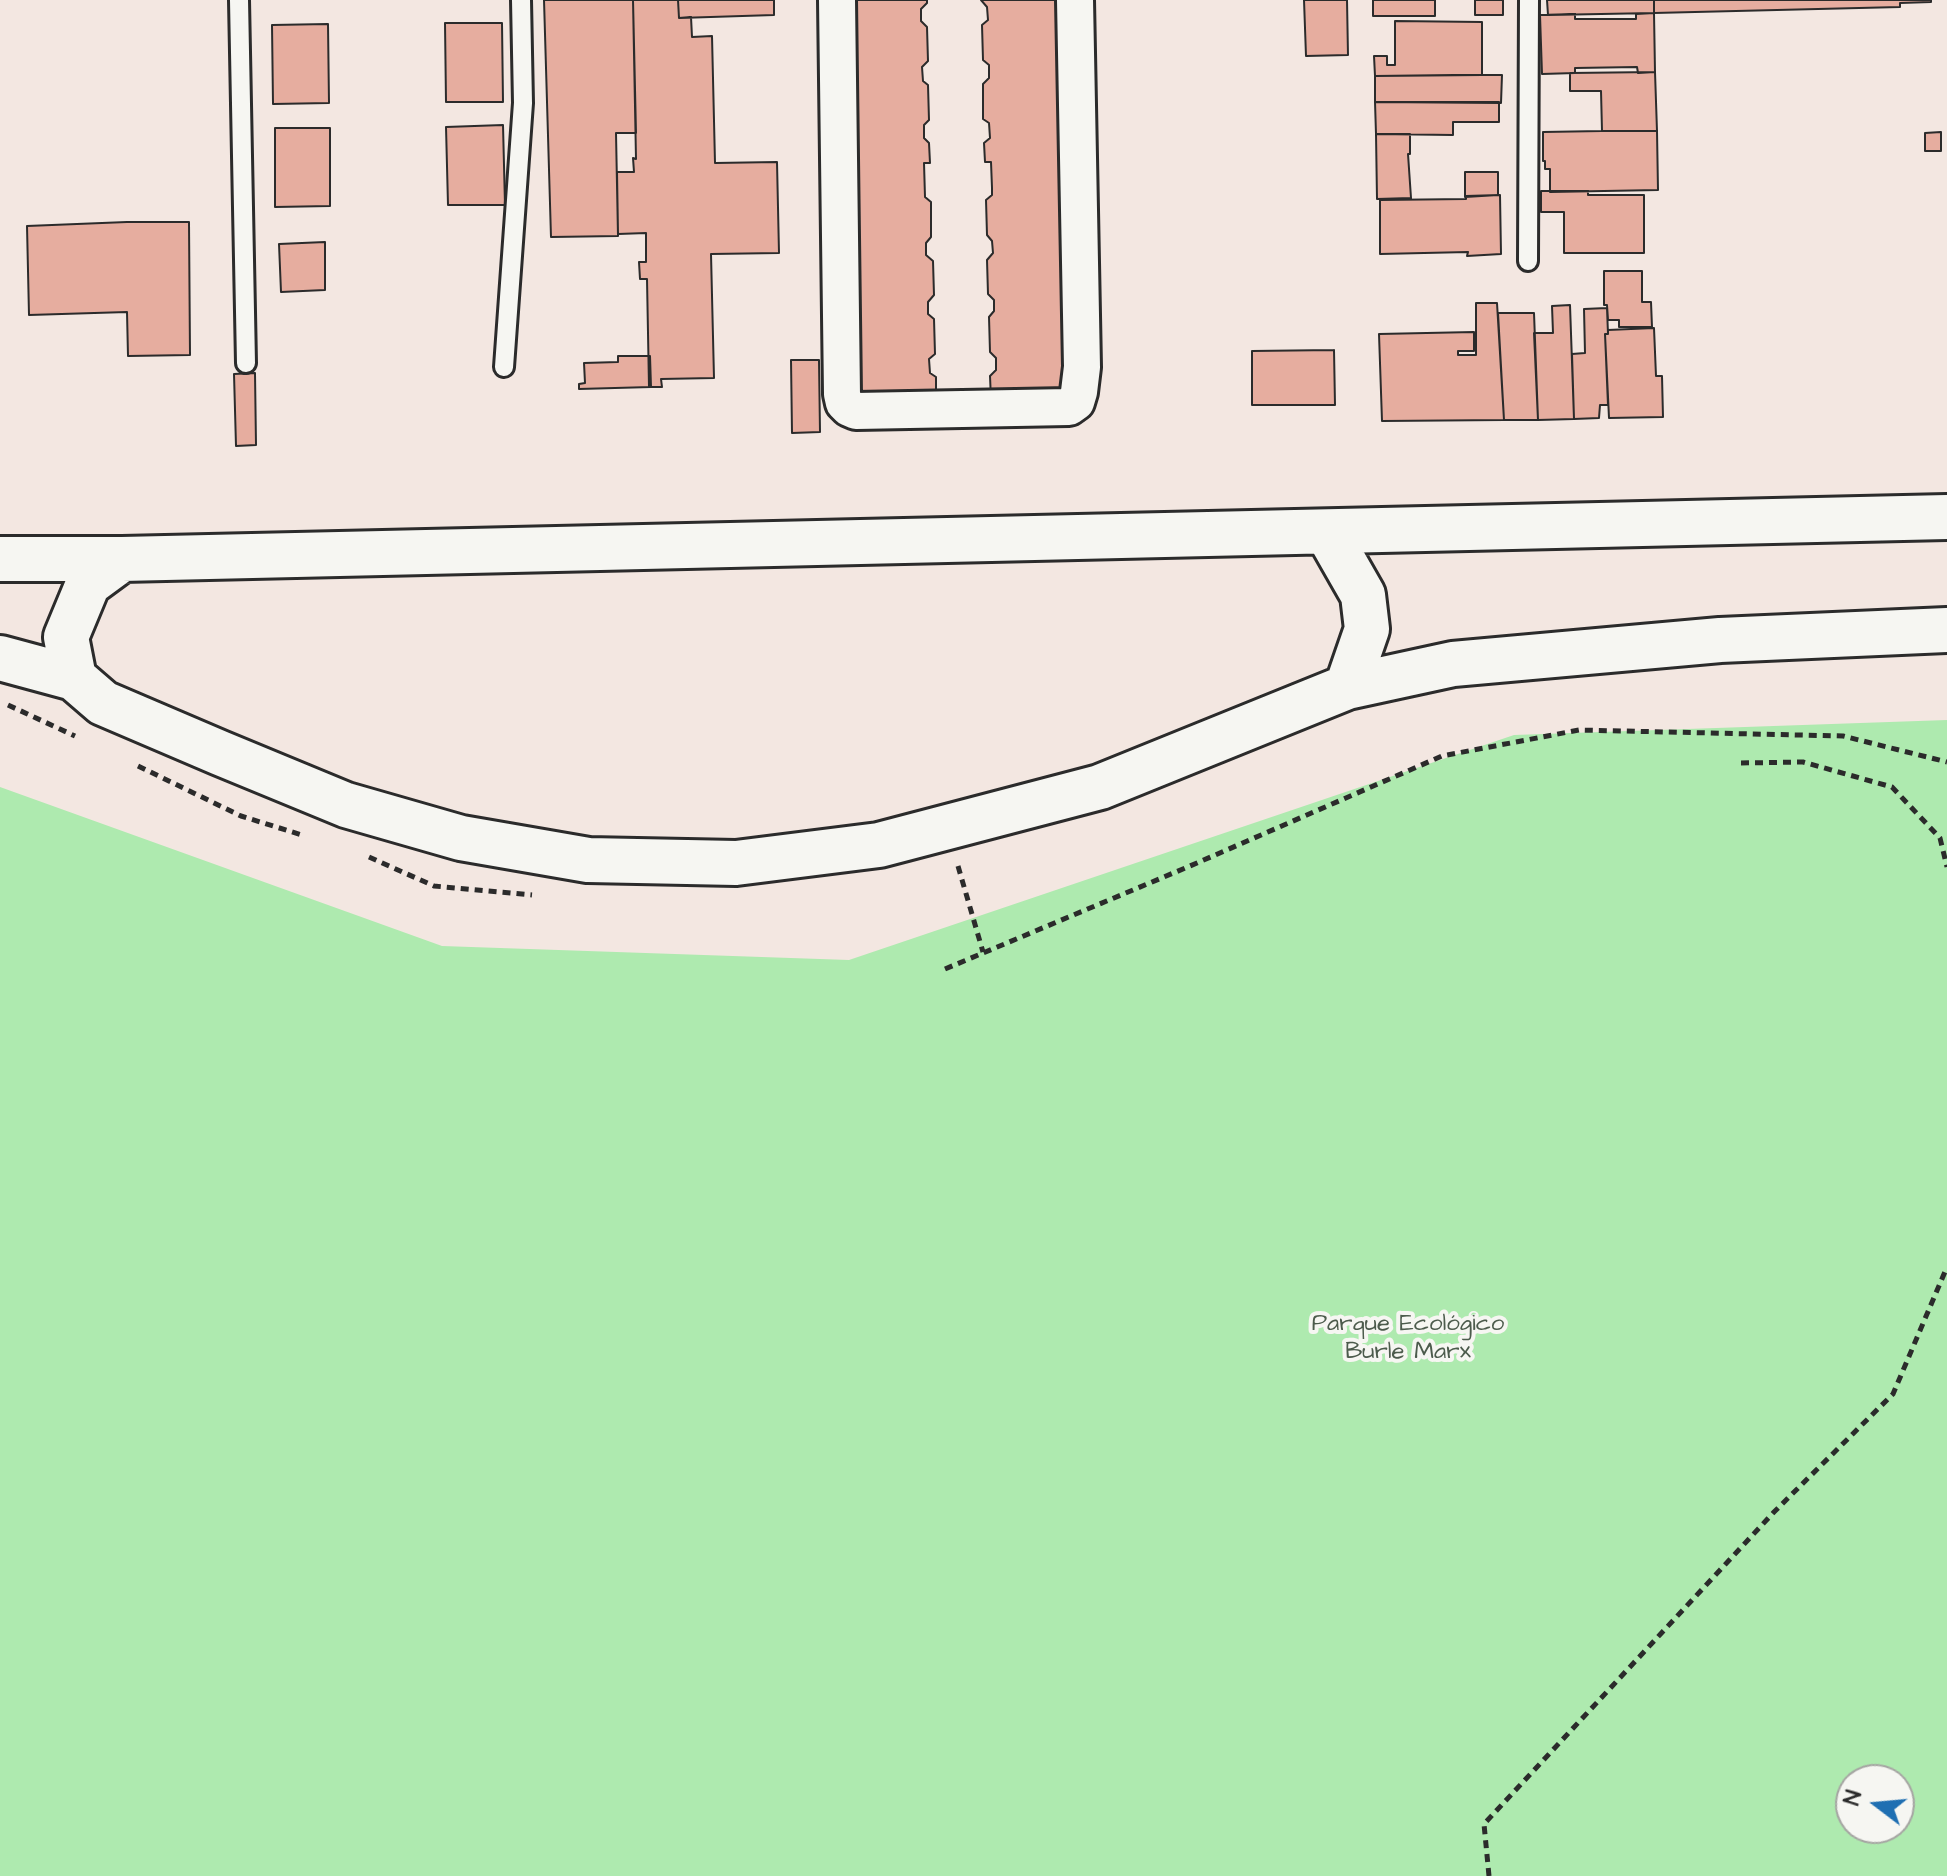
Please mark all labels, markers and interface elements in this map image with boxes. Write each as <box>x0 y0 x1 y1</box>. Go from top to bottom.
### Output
park label: Parque Ecológico Burle Marx <box>1312 1311 1504 1367</box>
north arrow <box>1835 1764 1915 1844</box>
text: N <box>1837 1787 1870 1809</box>

